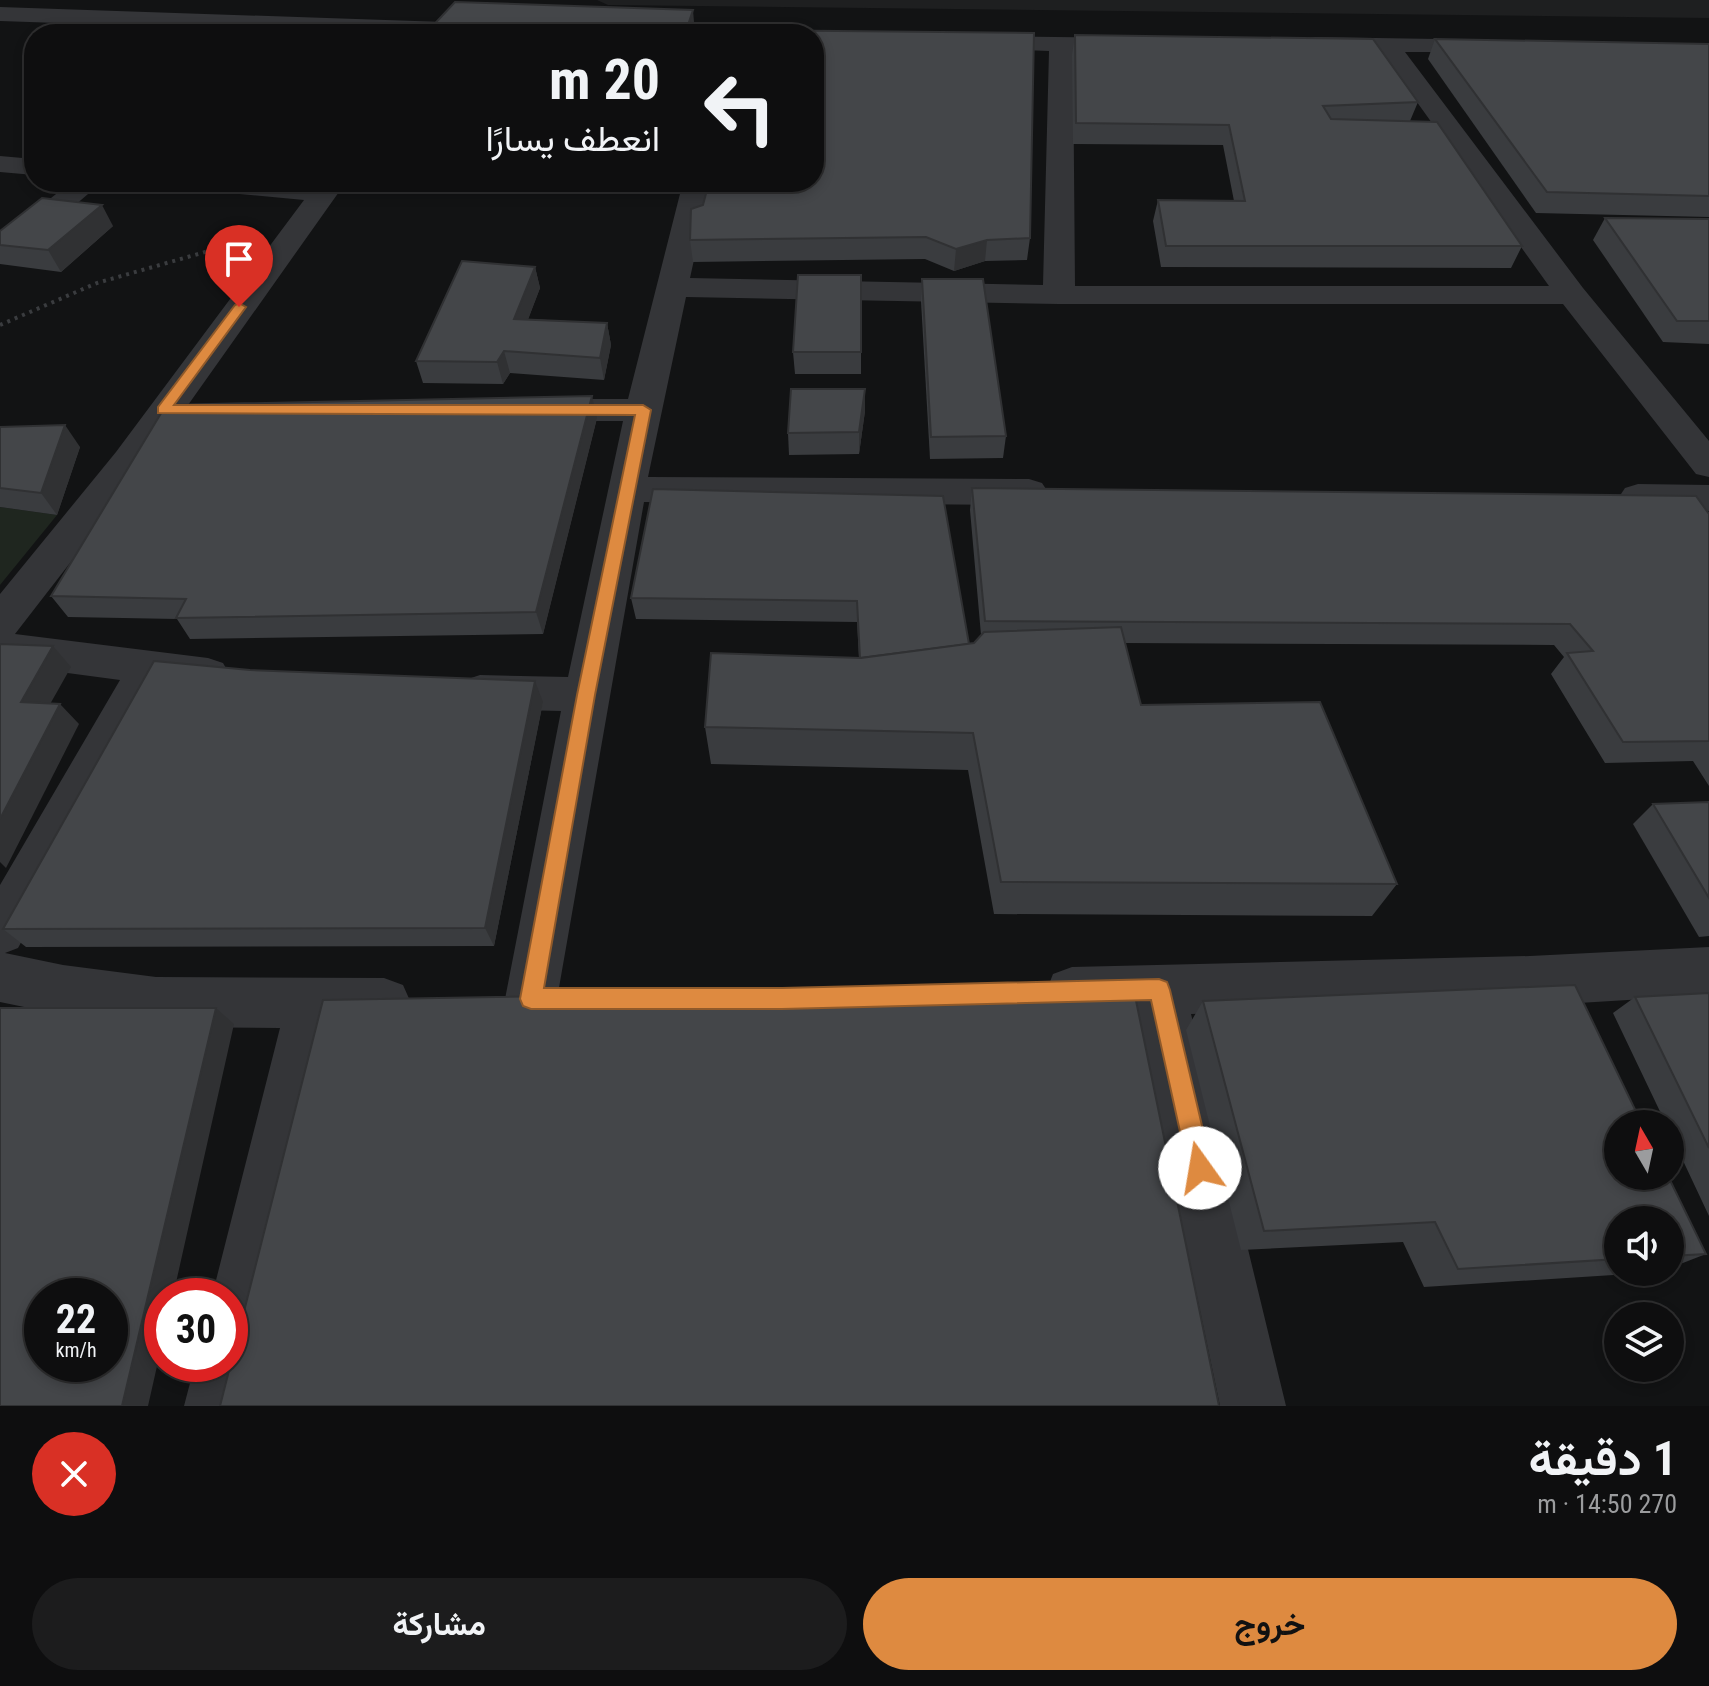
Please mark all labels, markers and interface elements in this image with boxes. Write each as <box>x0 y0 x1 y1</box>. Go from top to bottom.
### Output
text: 20 m <box>549 47 660 113</box>
icon: left <box>688 56 792 160</box>
text: انعطف يسارًا <box>486 118 660 160</box>
pin <box>205 225 273 307</box>
icon: arrive <box>217 237 261 281</box>
north arrow <box>1604 1110 1684 1190</box>
map controls <box>1604 1110 1684 1382</box>
position arrow <box>1158 1126 1242 1210</box>
button: sound <box>1604 1206 1684 1286</box>
speed limit sign: 30 <box>144 1278 248 1382</box>
text: 22 <box>56 1296 96 1343</box>
button: layers <box>1604 1302 1684 1382</box>
text: km/h <box>55 1338 97 1362</box>
text: 1 دقيقة <box>1528 1430 1677 1487</box>
button: close <box>32 1432 116 1516</box>
text: 270 m · 14:50 <box>1537 1489 1677 1519</box>
button: مشاركة <box>32 1578 847 1670</box>
button: خروج <box>863 1578 1677 1670</box>

